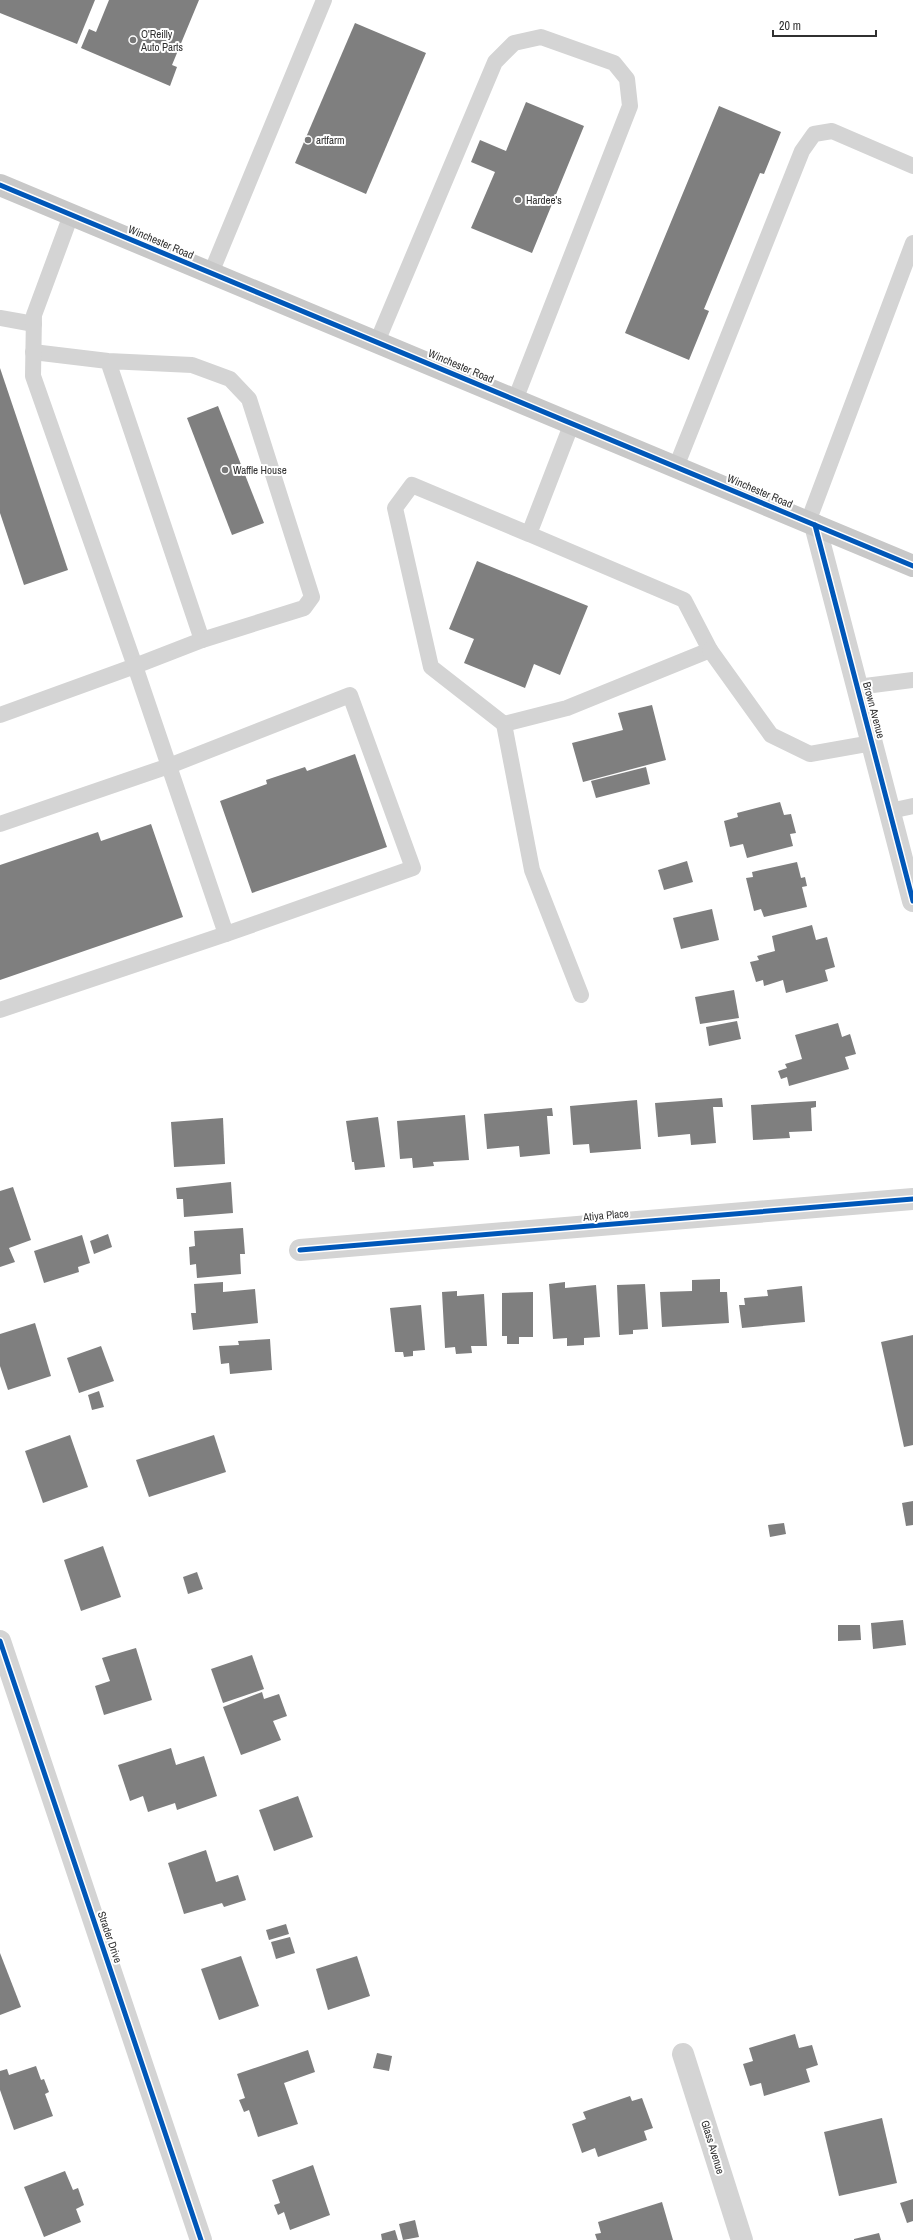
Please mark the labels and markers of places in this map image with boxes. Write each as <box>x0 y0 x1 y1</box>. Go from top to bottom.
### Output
place label: O'Reilly Auto Parts <box>140 27 184 54</box>
marker: O'Reilly Auto Parts <box>128 35 138 45</box>
place label: artfarm <box>316 133 345 147</box>
marker: artfarm <box>303 135 313 145</box>
place label: Hardee's <box>526 193 562 207</box>
marker: Hardee's <box>513 195 523 205</box>
place label: Waffle House <box>233 463 287 477</box>
marker: Waffle House <box>220 465 230 475</box>

